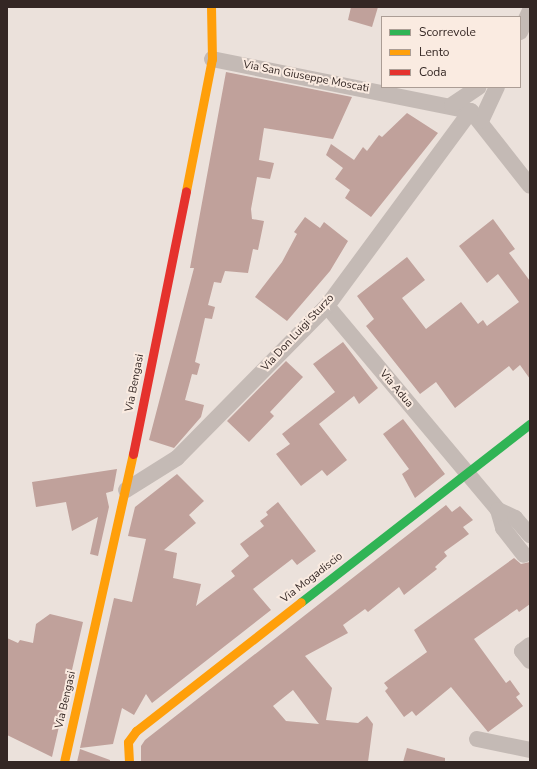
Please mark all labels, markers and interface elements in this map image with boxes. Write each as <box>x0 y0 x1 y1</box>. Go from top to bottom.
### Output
legend <box>381 16 521 88</box>
text: Scorrevole <box>419 24 476 40</box>
text: Lento <box>419 44 449 60</box>
street label: Via San Giuseppe Moscati <box>242 58 370 96</box>
text: Coda <box>419 64 447 80</box>
street label: Via Don Luigi Sturzo <box>259 292 337 374</box>
street label: Via Bengasi <box>123 353 147 413</box>
street label: Via Adua <box>376 367 416 411</box>
street label: Via Mogadiscio <box>279 550 345 606</box>
street label: Via Bengasi <box>53 670 79 730</box>

